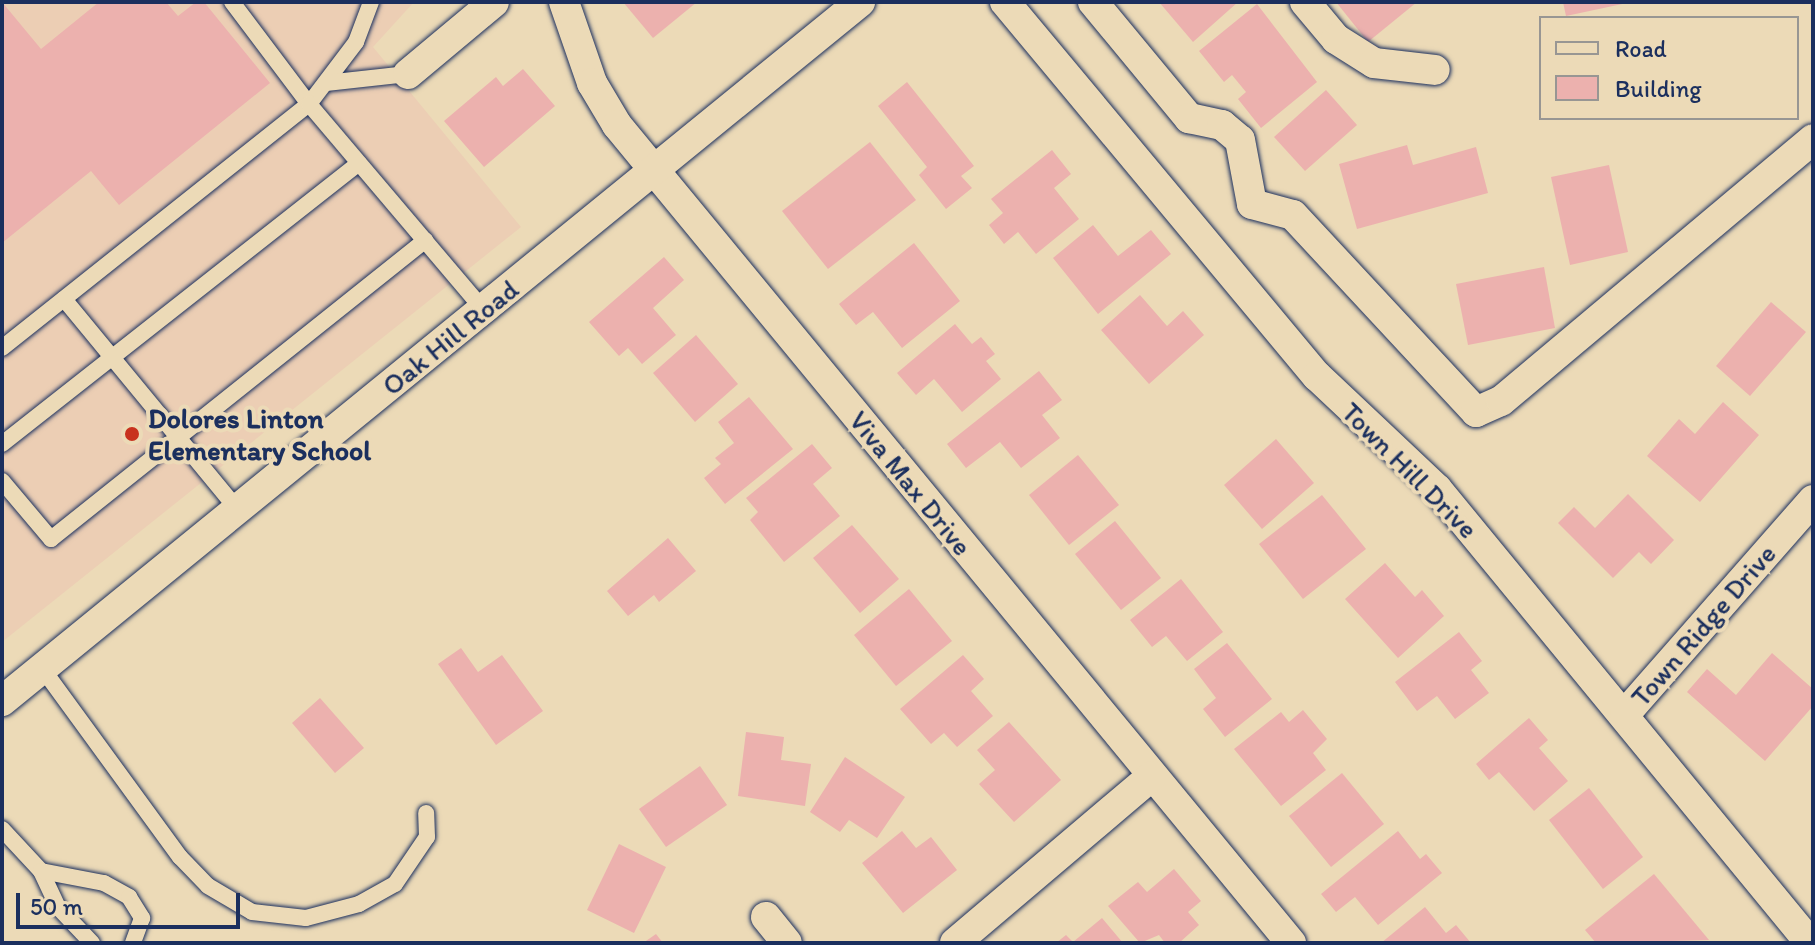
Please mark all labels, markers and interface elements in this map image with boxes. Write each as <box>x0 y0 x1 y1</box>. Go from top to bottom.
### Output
legend <box>1539 16 1799 120</box>
text: Road <box>1615 34 1667 63</box>
text: Building <box>1615 74 1702 103</box>
street label: Oak Hill Road <box>376 272 524 402</box>
street label: Town Hill Drive <box>1335 395 1485 545</box>
place label: Dolores Linton Elementary School <box>148 401 371 467</box>
street label: Viva Max Drive <box>842 404 980 562</box>
marker: Dolores Linton Elementary School <box>123 425 141 443</box>
street label: Town Ridge Drive <box>1623 537 1783 713</box>
scale bar <box>20 877 244 927</box>
text: 50 m <box>30 892 83 921</box>

